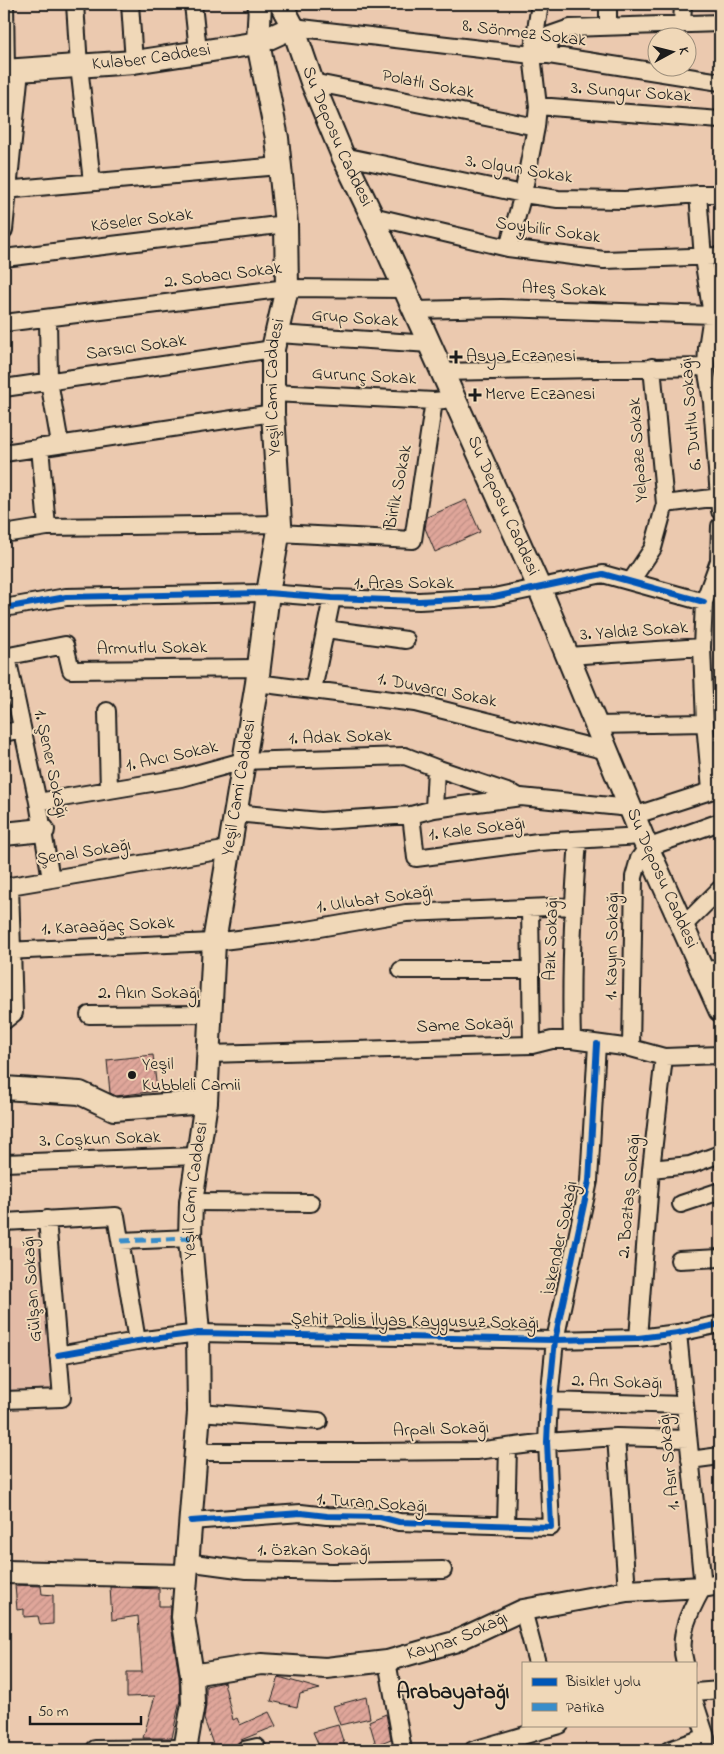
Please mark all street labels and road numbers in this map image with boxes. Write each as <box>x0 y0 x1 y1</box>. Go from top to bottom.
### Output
street label: 8. Sönmez Sokak <box>461 14 588 55</box>
street label: Kulaber Caddesi <box>91 37 213 78</box>
street label: Su Deposu Caddesi <box>295 63 379 211</box>
street label: Polatlı Sokak <box>380 63 477 107</box>
street label: 3. Sungur Sokak <box>570 76 692 111</box>
street label: 3. Olgun Sokak <box>463 149 574 192</box>
street label: Köseler Sokak <box>90 202 194 240</box>
street label: Soybilir Sokak <box>494 211 602 251</box>
street label: 2. Sobacı Sokak <box>163 256 283 296</box>
street label: Ateş Sokak <box>521 276 607 304</box>
street label: Grup Sokak <box>311 303 400 335</box>
street label: Yeşil Cami Caddesi <box>260 316 293 457</box>
street label: Sarsıcı Sokak <box>84 328 188 368</box>
street label: 6. Dutlu Sokağı <box>674 357 711 471</box>
street label: Gurunç Sokak <box>311 361 417 393</box>
street label: Yelpaze Sokak <box>622 397 656 503</box>
street label: Su Deposu Caddesi <box>460 432 545 580</box>
street label: Birlik Sokak <box>378 442 420 532</box>
street label: 1. Aras Sokak <box>354 571 454 597</box>
street label: 3. Yaldız Sokak <box>579 615 689 649</box>
street label: Armutlu Sokak <box>97 635 208 663</box>
street label: 1. Duvarcı Sokak <box>375 667 499 715</box>
street label: 1. Şener Sokağı <box>25 708 74 821</box>
street label: Yeşil Cami Caddesi <box>215 718 264 858</box>
street label: 1. Adak Sokak <box>288 723 392 753</box>
street label: 1. Avcı Sokak <box>124 735 221 779</box>
street label: Su Deposu Caddesi <box>619 804 704 953</box>
street label: 1. Kale Sokağı <box>427 811 527 850</box>
street label: Şenal Sokağı <box>35 833 133 874</box>
street label: 1. Ulubat Sokağı <box>315 879 435 922</box>
street label: 1. Kayın Sokağı <box>599 892 628 1000</box>
street label: Azık Sokağı <box>538 897 567 981</box>
street label: 1. Karaağaç Sokak <box>41 911 176 944</box>
street label: 2. Akın Sokağı <box>98 981 200 1008</box>
street label: Same Sokağı <box>416 1011 514 1042</box>
street label: Yeşil Cami Caddesi <box>177 1120 216 1260</box>
street label: 3. Coşkun Sokak <box>39 1125 161 1155</box>
street label: 2. Boztaş Sokağı <box>612 1133 649 1259</box>
street label: İskender Sokağı <box>536 1179 587 1298</box>
street label: Gülşan Sokağı <box>16 1235 51 1343</box>
street label: Şehit Polis İlyas Kaygusuz Sokağı <box>291 1307 539 1338</box>
street label: 2. Arı Sokağı <box>571 1368 663 1399</box>
street label: 1. Asır Sokağı <box>652 1412 689 1511</box>
street label: Arpalı Sokağı <box>392 1415 490 1446</box>
street label: 1. Turan Sokağı <box>315 1487 428 1522</box>
street label: 1. Özkan Sokağı <box>257 1538 371 1565</box>
street label: Kaynar Sokağı <box>404 1606 512 1668</box>

